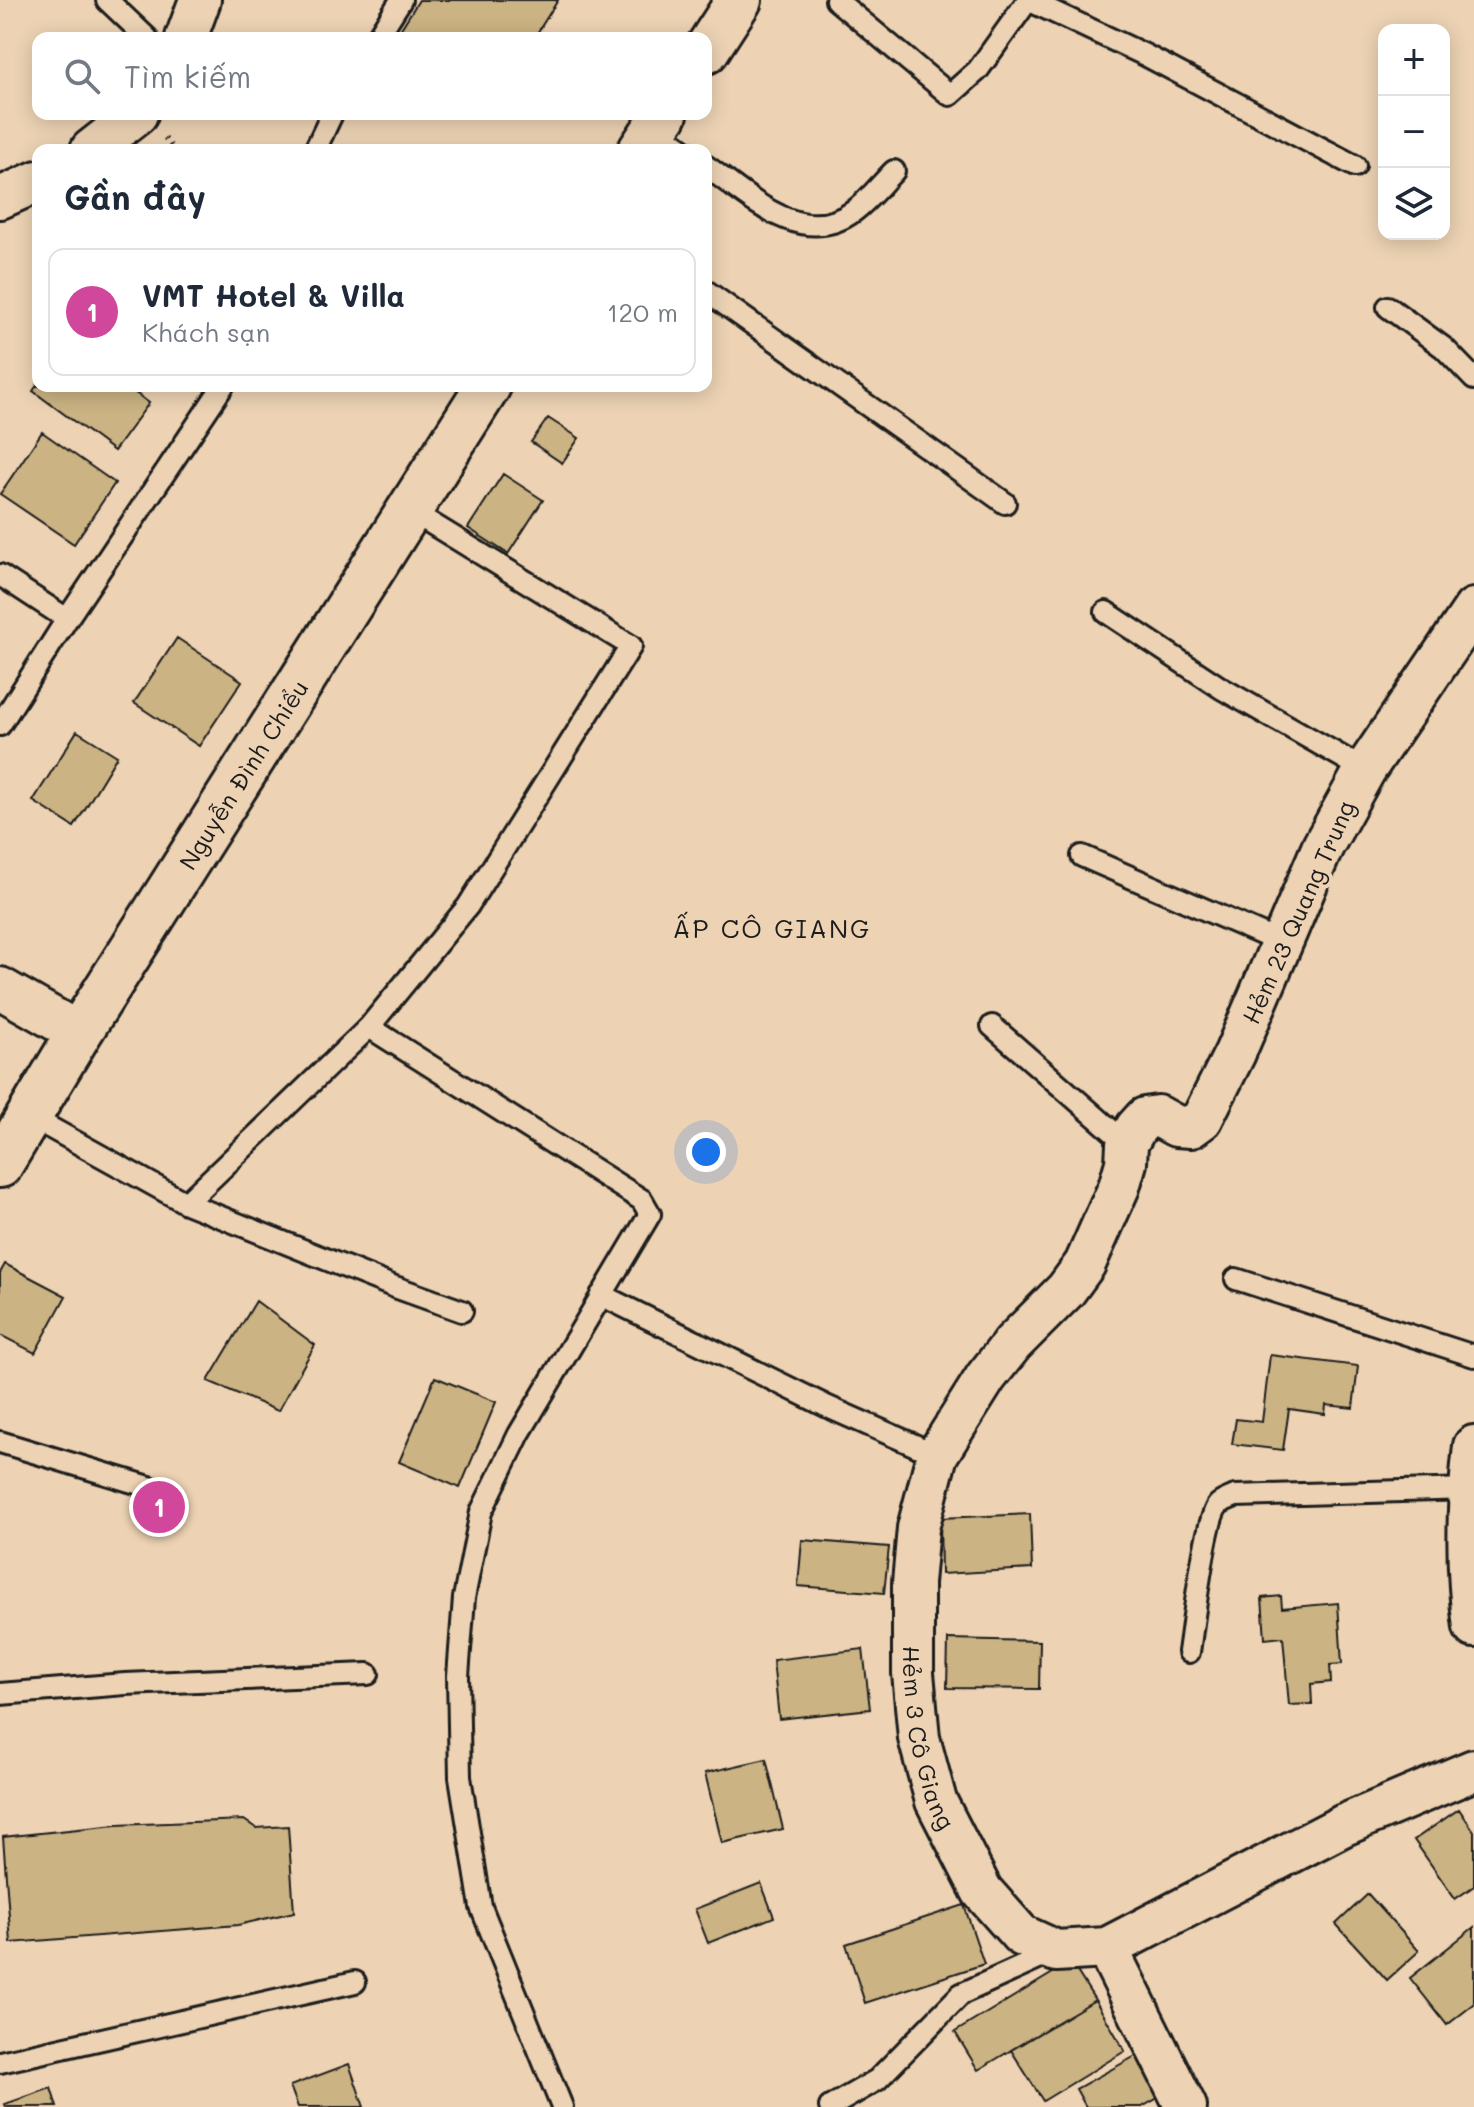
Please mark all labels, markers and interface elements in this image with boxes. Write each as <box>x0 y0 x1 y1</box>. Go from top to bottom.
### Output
map controls <box>1378 24 1450 240</box>
button: + <box>1378 24 1450 96</box>
search box <box>32 32 712 120</box>
icon: search <box>60 54 104 98</box>
text: Tìm kiếm <box>124 56 251 96</box>
button: − <box>1378 96 1450 168</box>
button: layers <box>1378 168 1450 240</box>
text: Gần đây <box>64 174 206 219</box>
text: VMT Hotel & Villa <box>142 275 405 315</box>
text: 1 <box>86 295 98 329</box>
text: 120 m <box>607 295 678 329</box>
text: Khách sạn <box>142 315 270 349</box>
street label: Nguyễn Đình Chiểu <box>171 674 314 875</box>
street label: Hẻm 23 Quang Trung <box>1235 795 1361 1029</box>
district label: ẤP CÔ GIANG <box>673 911 871 945</box>
your location <box>686 1132 726 1172</box>
pin: 1 <box>133 1477 185 1537</box>
street label: Hẻm 3 Cô Giang <box>898 1646 963 1834</box>

